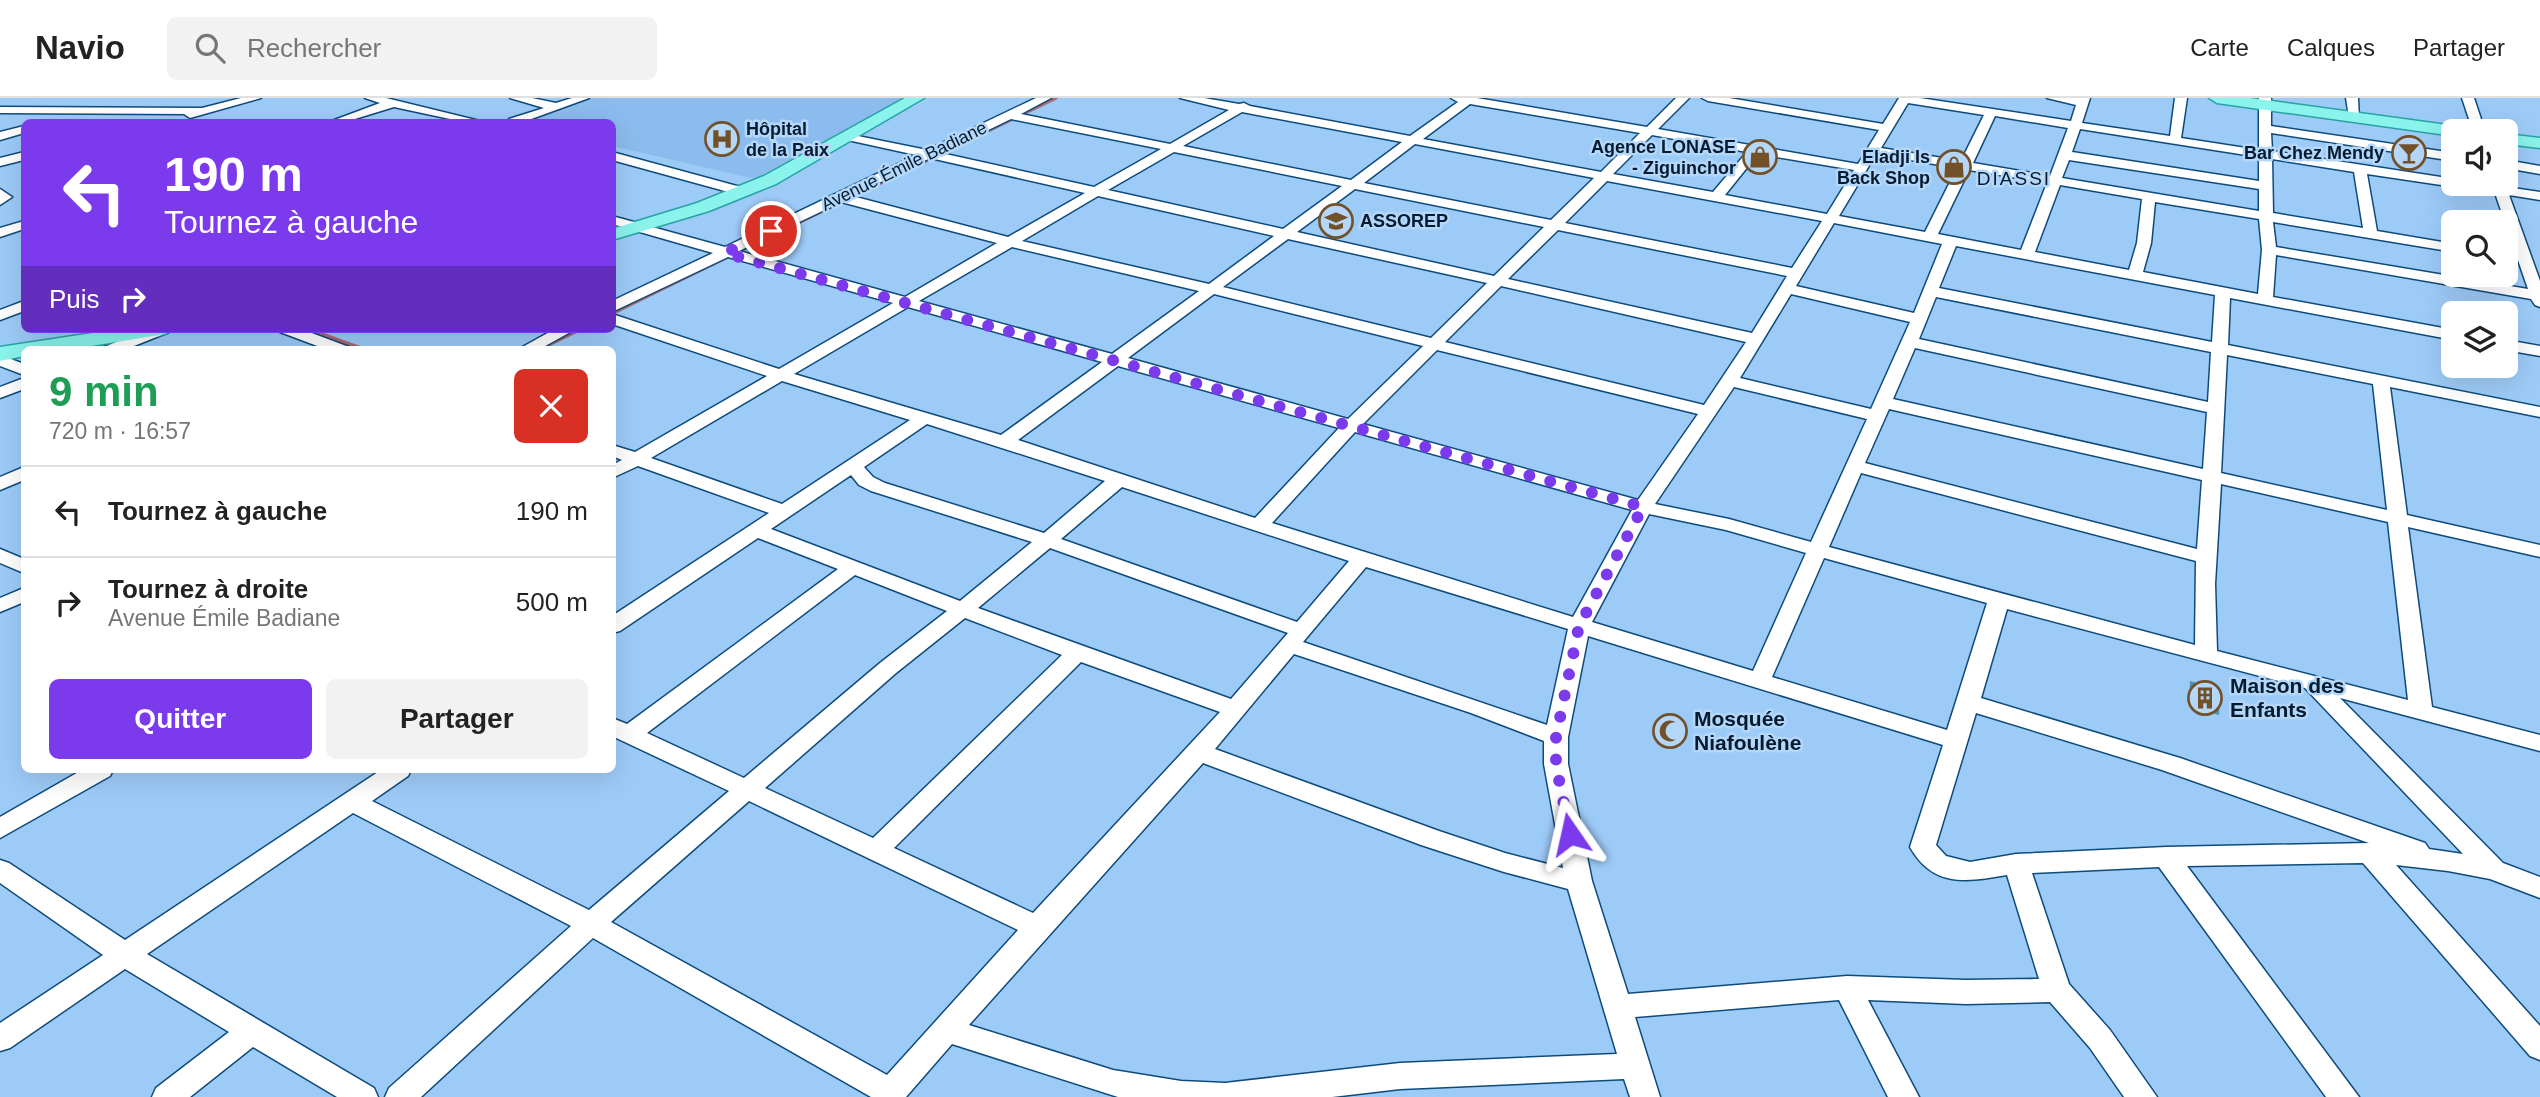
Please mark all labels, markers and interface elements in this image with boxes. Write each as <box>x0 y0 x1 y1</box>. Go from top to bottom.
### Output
search box <box>167 17 657 80</box>
text: Navio <box>35 29 125 66</box>
icon: search <box>191 29 229 67</box>
text: Rechercher <box>247 33 381 63</box>
text: Carte <box>2190 34 2249 61</box>
text: Calques <box>2287 34 2375 61</box>
text: Partager <box>2413 34 2505 61</box>
street label: Avenue Émile Badiane <box>818 117 990 215</box>
place label: Hôpital de la Paix <box>746 119 829 160</box>
map controls <box>2441 119 2518 378</box>
button: sound <box>2441 119 2518 196</box>
hospital icon: Hôpital de la Paix <box>703 120 741 158</box>
bar icon: Bar Chez Mendy <box>2390 134 2428 172</box>
place label: Agence LONASE - Ziguinchor <box>1591 137 1736 178</box>
shop icon: Agence LONASE - Ziguinchor <box>1741 138 1779 176</box>
place label: Bar Chez Mendy <box>2244 143 2384 163</box>
icon: left <box>49 147 140 238</box>
text: 190 m <box>164 147 303 201</box>
place label: Eladji Is Back Shop <box>1837 147 1930 188</box>
shop icon: Eladji Is Back Shop <box>1935 148 1973 186</box>
district label: DIASSI <box>1977 168 2051 189</box>
pin <box>741 201 801 261</box>
school or university icon: ASSOREP <box>1317 202 1355 240</box>
text: Tournez à gauche <box>164 204 418 240</box>
button: search <box>2441 210 2518 287</box>
place label: ASSOREP <box>1360 211 1448 231</box>
icon: arrive <box>752 212 790 250</box>
icon: right <box>114 280 152 318</box>
text: Puis <box>49 284 100 314</box>
button: layers <box>2441 301 2518 378</box>
text: 9 min <box>49 368 159 415</box>
button: close <box>514 369 588 443</box>
text: 720 m · 16:57 <box>49 418 191 444</box>
icon: left <box>49 493 87 531</box>
text: Tournez à gauche <box>108 496 327 526</box>
text: 190 m <box>516 496 588 526</box>
text: Tournez à droite <box>108 574 308 604</box>
icon: right <box>49 584 87 622</box>
text: 500 m <box>516 587 588 617</box>
text: Avenue Émile Badiane <box>108 605 340 631</box>
place label: Maison des Enfants <box>2230 674 2344 721</box>
button: Quitter <box>49 679 312 759</box>
button: Partager <box>326 679 588 759</box>
building icon: Maison des Enfants <box>2186 679 2224 717</box>
place label: Mosquée Niafoulène <box>1694 707 1801 754</box>
mosque icon: Mosquée Niafoulène <box>1651 712 1689 750</box>
position arrow <box>1533 797 1607 871</box>

